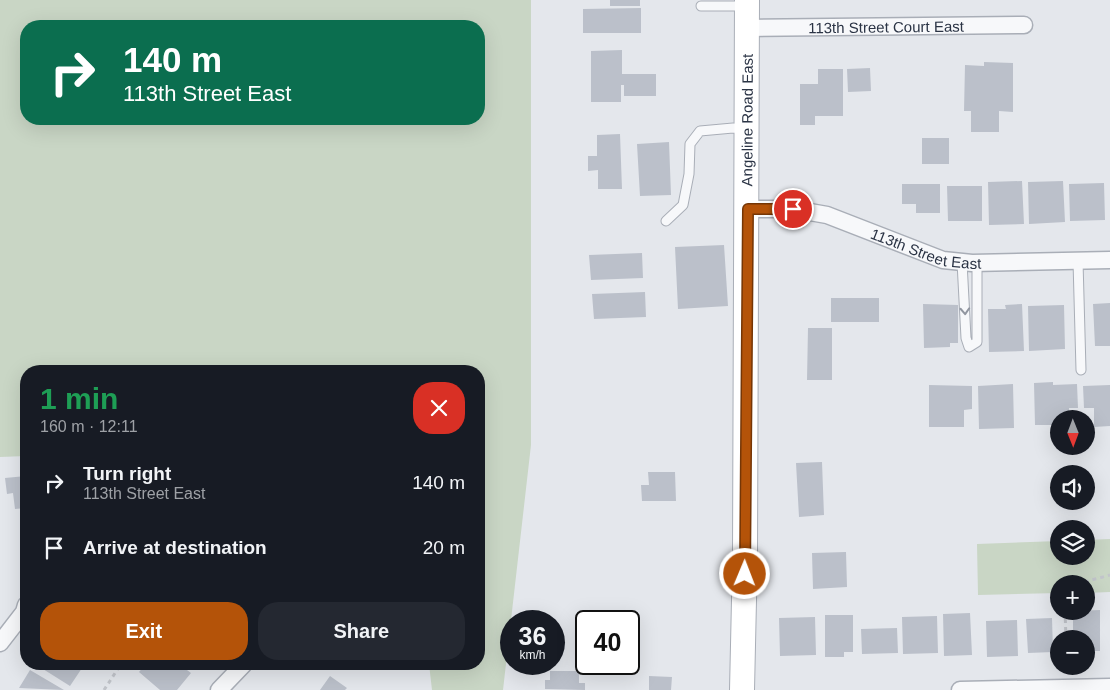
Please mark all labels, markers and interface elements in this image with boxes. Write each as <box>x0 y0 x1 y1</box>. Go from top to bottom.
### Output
street label: 113th Street Court East <box>808 17 965 36</box>
icon: right <box>40 40 105 105</box>
text: 140 m <box>123 40 222 79</box>
street label: Angeline Road East <box>738 53 755 186</box>
text: 113th Street East <box>123 81 291 106</box>
pin <box>772 188 814 230</box>
icon: arrive <box>779 195 807 223</box>
street label: 113th Street East <box>869 224 982 272</box>
one-way arrow <box>959 307 970 315</box>
text: 1 min <box>40 382 118 415</box>
button: close <box>413 382 465 434</box>
north arrow <box>1050 410 1095 455</box>
map controls <box>1050 410 1095 675</box>
text: 160 m · 12:11 <box>40 418 138 435</box>
text: Turn right <box>83 463 171 484</box>
button: sound <box>1050 465 1095 510</box>
icon: right <box>40 469 68 497</box>
text: 140 m <box>412 472 465 493</box>
text: 113th Street East <box>83 485 205 502</box>
button: layers <box>1050 520 1095 565</box>
icon: arrive <box>40 534 68 562</box>
text: Arrive at destination <box>83 537 267 558</box>
text: 20 m <box>423 537 465 558</box>
position arrow <box>718 547 770 599</box>
button: + <box>1050 575 1095 620</box>
button: Exit <box>40 602 248 660</box>
button: Share <box>258 602 465 660</box>
speed limit sign: 40 <box>575 610 640 675</box>
text: 36 <box>519 622 546 650</box>
button: − <box>1050 630 1095 675</box>
text: km/h <box>519 648 546 662</box>

